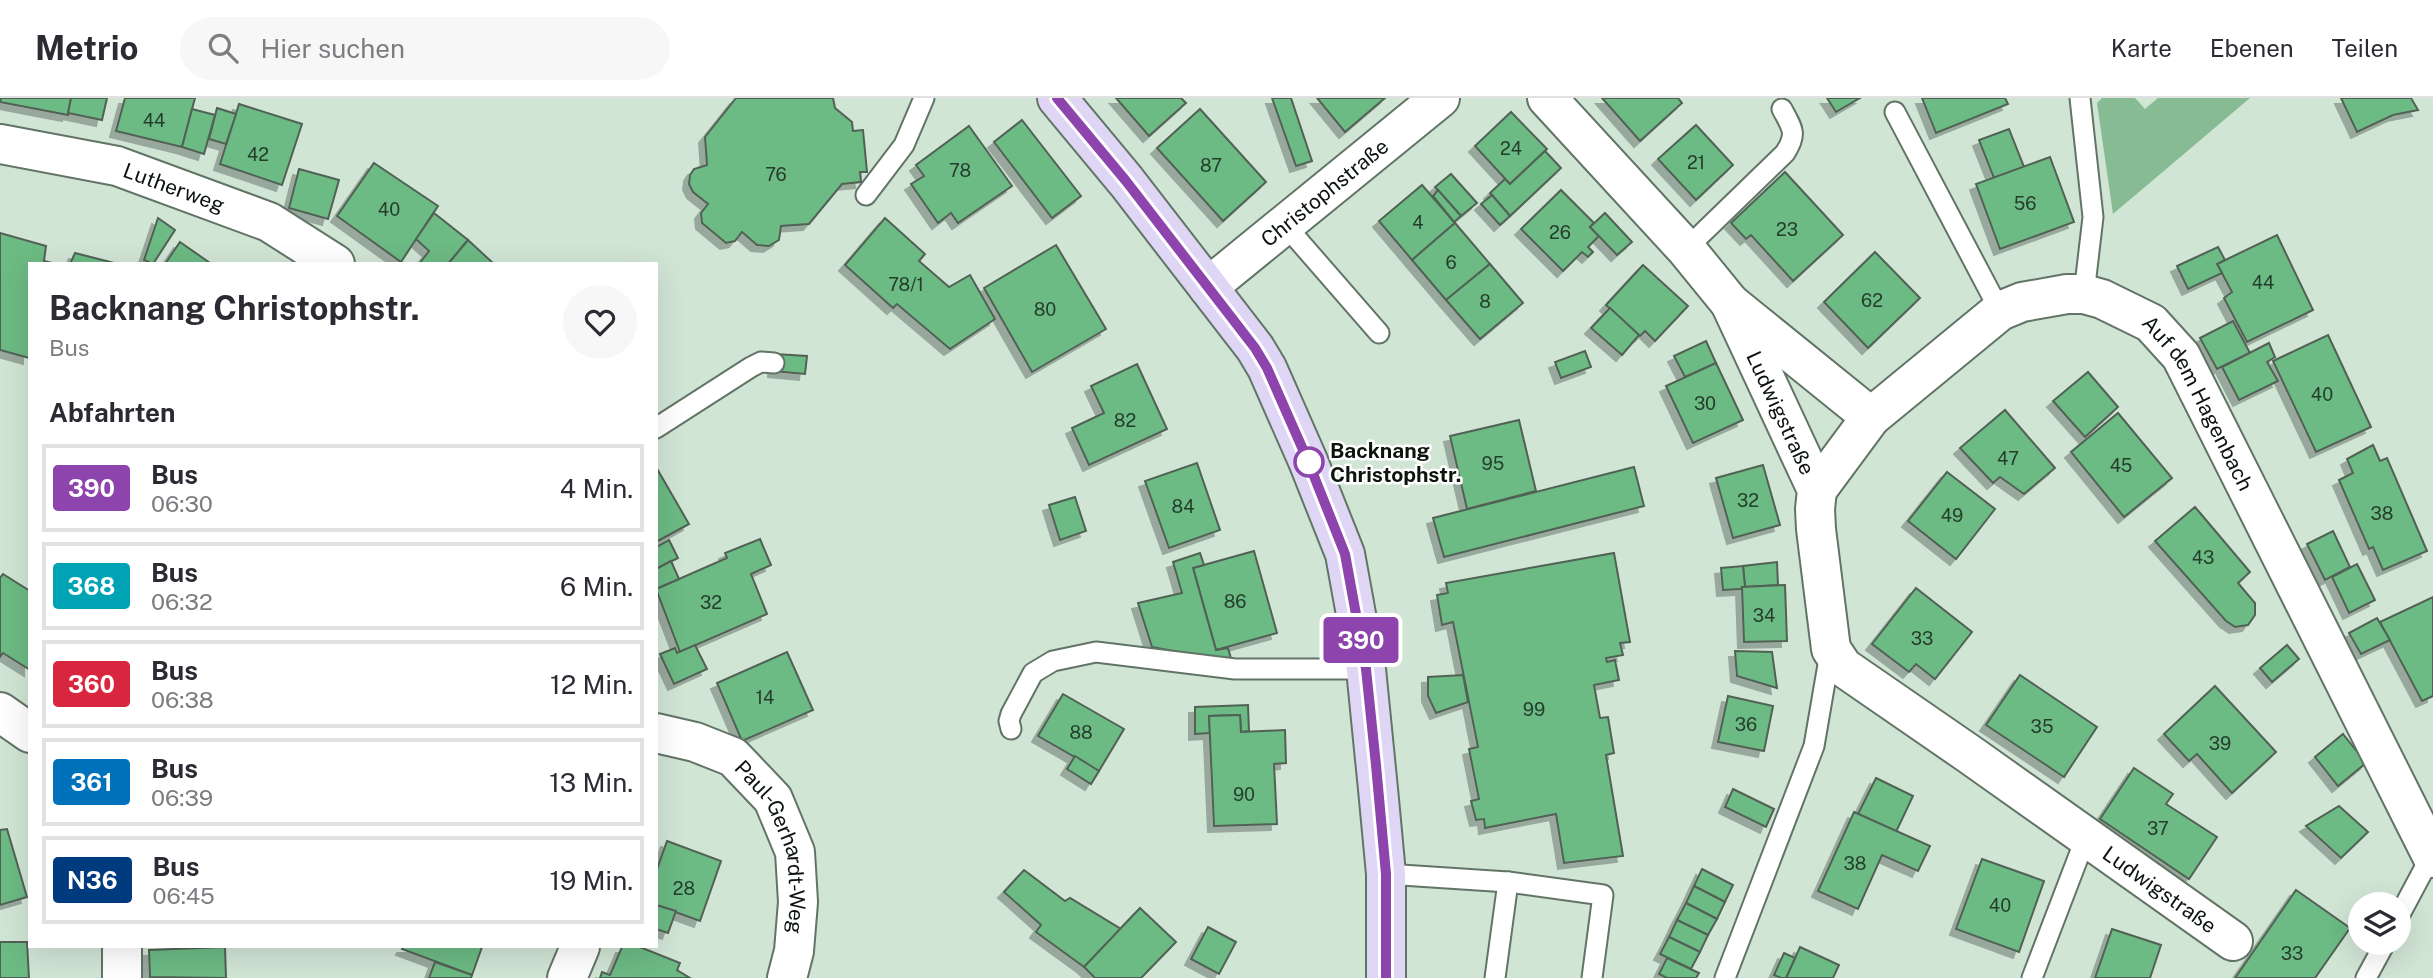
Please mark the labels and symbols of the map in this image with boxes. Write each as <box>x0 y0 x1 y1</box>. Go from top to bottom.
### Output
house number: 44 <box>143 110 165 131</box>
street label: Christophstraße <box>1256 133 1393 252</box>
house number: 24 <box>1500 138 1522 159</box>
house number: 42 <box>247 144 269 165</box>
house number: 21 <box>1687 152 1705 173</box>
house number: 87 <box>1200 155 1222 176</box>
street label: Lutherweg <box>120 157 228 217</box>
house number: 78 <box>949 160 971 181</box>
house number: 76 <box>765 164 787 185</box>
house number: 56 <box>2014 193 2036 214</box>
house number: 40 <box>378 199 400 220</box>
house number: 4 <box>1412 212 1424 233</box>
house number: 23 <box>1776 219 1798 240</box>
house number: 26 <box>1549 222 1571 243</box>
house number: 6 <box>1445 252 1457 273</box>
house number: 44 <box>2252 272 2274 293</box>
house number: 78/1 <box>888 274 924 295</box>
house number: 62 <box>1861 290 1883 311</box>
house number: 8 <box>1479 291 1491 312</box>
house number: 80 <box>1034 299 1056 320</box>
street label: Auf dem Hagenbach <box>2138 310 2259 495</box>
street label: Ludwigstraße <box>1742 347 1821 479</box>
house number: 40 <box>2311 384 2333 405</box>
house number: 30 <box>1694 393 1716 414</box>
house number: 82 <box>1114 410 1136 431</box>
place label: Backnang Christophstr. <box>1330 438 1461 487</box>
marker: Backnang Christophstr. <box>1294 447 1324 477</box>
house number: 47 <box>1997 448 2019 469</box>
house number: 95 <box>1482 453 1504 474</box>
house number: 45 <box>2110 455 2132 476</box>
house number: 32 <box>1737 490 1759 511</box>
house number: 84 <box>1172 496 1194 517</box>
house number: 38 <box>2371 503 2393 524</box>
house number: 49 <box>1941 505 1963 526</box>
house number: 43 <box>2192 547 2214 568</box>
house number: 86 <box>1224 591 1246 612</box>
house number: 32 <box>700 592 722 613</box>
house number: 34 <box>1753 605 1775 626</box>
line badge: 390 <box>1321 617 1401 663</box>
house number: 33 <box>1911 628 1933 649</box>
house number: 14 <box>756 687 774 708</box>
house number: 99 <box>1523 699 1545 720</box>
house number: 36 <box>1735 714 1757 735</box>
house number: 35 <box>2031 716 2053 737</box>
house number: 88 <box>1069 722 1093 743</box>
house number: 39 <box>2209 733 2231 754</box>
street label: Paul-Gerhardt-Weg <box>730 755 811 935</box>
house number: 90 <box>1233 784 1255 805</box>
house number: 37 <box>2147 818 2169 839</box>
street label: Ludwigstraße <box>2098 840 2222 938</box>
house number: 38 <box>1844 853 1866 874</box>
house number: 28 <box>673 878 695 899</box>
house number: 40 <box>1989 895 2011 916</box>
house number: 33 <box>2281 943 2303 964</box>

